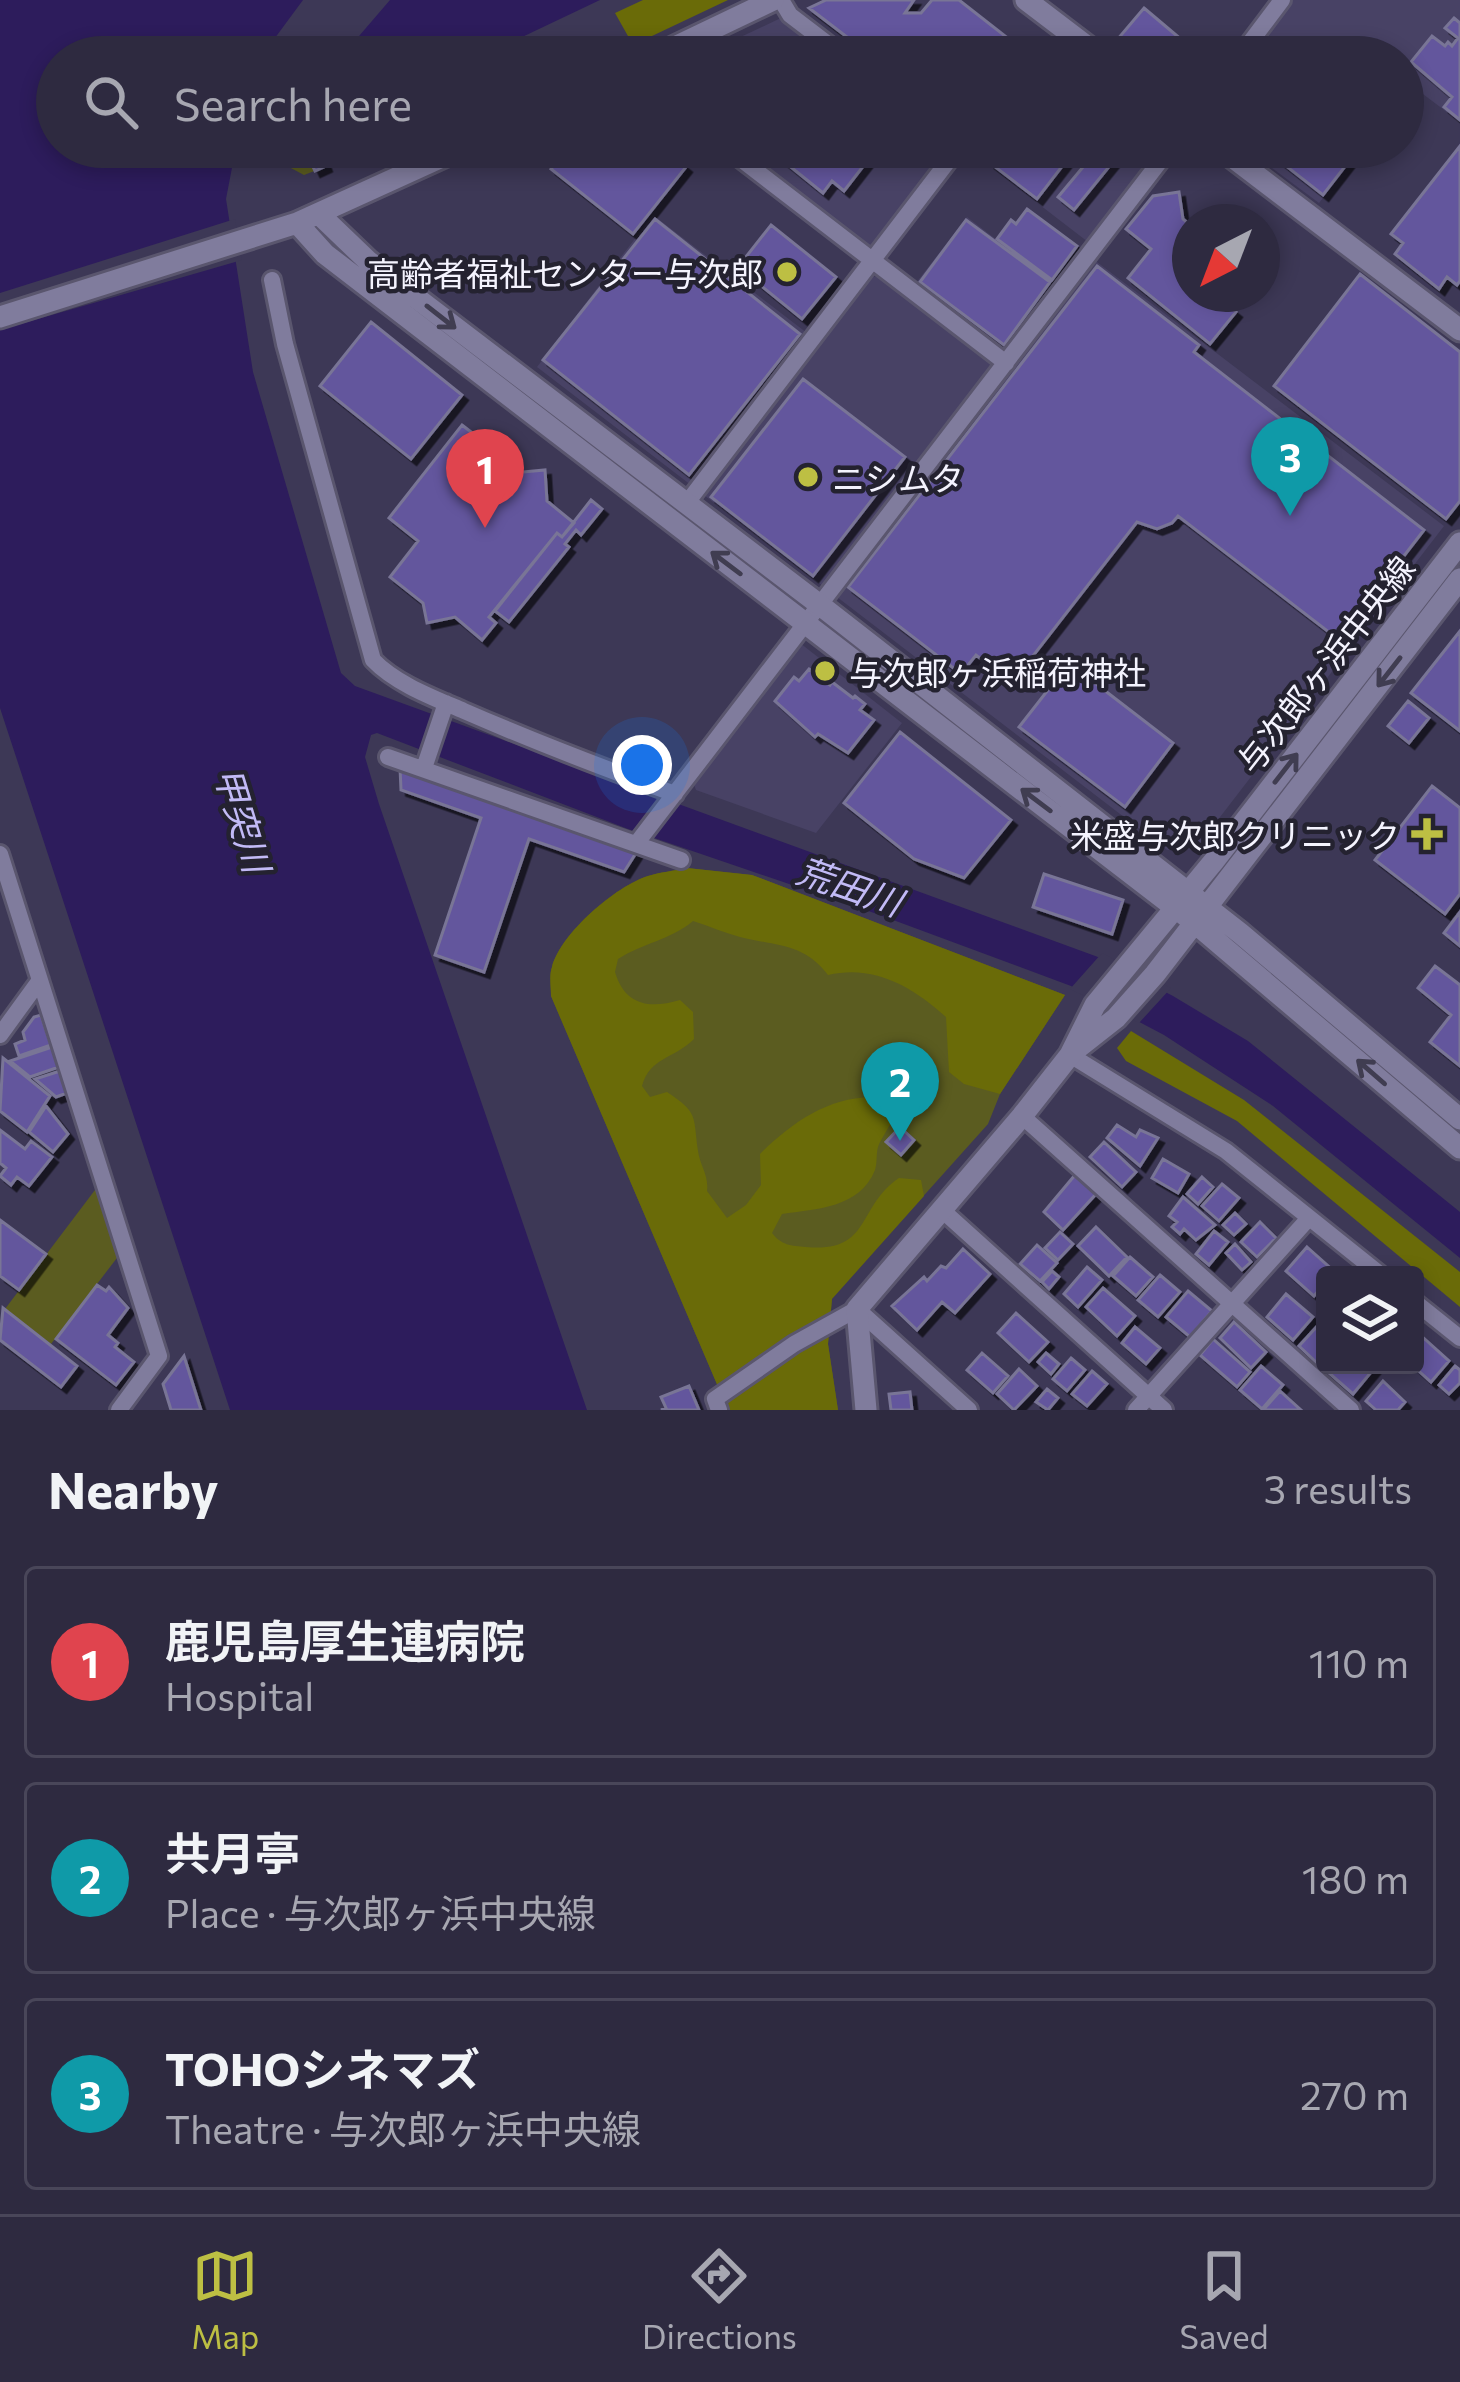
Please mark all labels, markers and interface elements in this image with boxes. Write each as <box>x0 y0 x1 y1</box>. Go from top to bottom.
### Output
search box <box>36 36 1424 168</box>
icon: search <box>78 69 144 135</box>
text: Search here <box>174 75 412 130</box>
north arrow <box>1172 204 1280 312</box>
place label: 高齢者福祉センター与次郎 <box>367 252 763 293</box>
marker: 高齢者福祉センター与次郎 <box>774 259 800 285</box>
one-way arrow <box>425 303 457 330</box>
pin: 3 <box>1251 417 1329 516</box>
pin: 1 <box>446 429 524 528</box>
place label: ニシムタ <box>832 457 964 498</box>
marker: ニシムタ <box>795 464 821 490</box>
street label: 与次郎ヶ浜中央線 <box>1228 547 1422 781</box>
one-way arrow <box>711 550 743 577</box>
place label: 与次郎ヶ浜稲荷神社 <box>849 651 1146 692</box>
one-way arrow <box>1376 655 1402 687</box>
marker: 与次郎ヶ浜稲荷神社 <box>812 658 838 684</box>
your location <box>612 735 672 795</box>
one-way arrow <box>1272 753 1299 785</box>
water label: 甲突川 <box>207 761 282 881</box>
one-way arrow <box>1020 788 1052 814</box>
place label: 米盛与次郎クリニック <box>1070 814 1400 855</box>
marker: 米盛与次郎クリニック <box>1411 818 1443 850</box>
water label: 荒田川 <box>792 847 912 925</box>
pin: 2 <box>861 1042 939 1141</box>
one-way arrow <box>1356 1058 1387 1086</box>
map controls <box>1316 1266 1424 1374</box>
button: layers <box>1316 1266 1424 1374</box>
text: Nearby <box>48 1457 218 1520</box>
text: 3 results <box>1264 1464 1412 1512</box>
text: 鹿児島厚生連病院 <box>165 1612 525 1667</box>
text: 1 <box>81 1638 99 1686</box>
text: 110 m <box>1309 1638 1409 1686</box>
text: Hospital <box>165 1671 314 1719</box>
text: 共月亭 <box>165 1824 300 1879</box>
text: 2 <box>79 1854 101 1902</box>
text: 180 m <box>1302 1854 1409 1902</box>
text: Place · 与次郎ヶ浜中央線 <box>165 1888 596 1936</box>
text: TOHOシネマズ <box>165 2040 480 2095</box>
text: 3 <box>79 2070 101 2118</box>
text: 270 m <box>1300 2070 1409 2118</box>
text: Theatre · 与次郎ヶ浜中央線 <box>165 2104 641 2152</box>
tab: Map <box>191 2243 259 2356</box>
tab: Directions <box>642 2243 797 2356</box>
tab: Saved <box>1180 2243 1269 2356</box>

